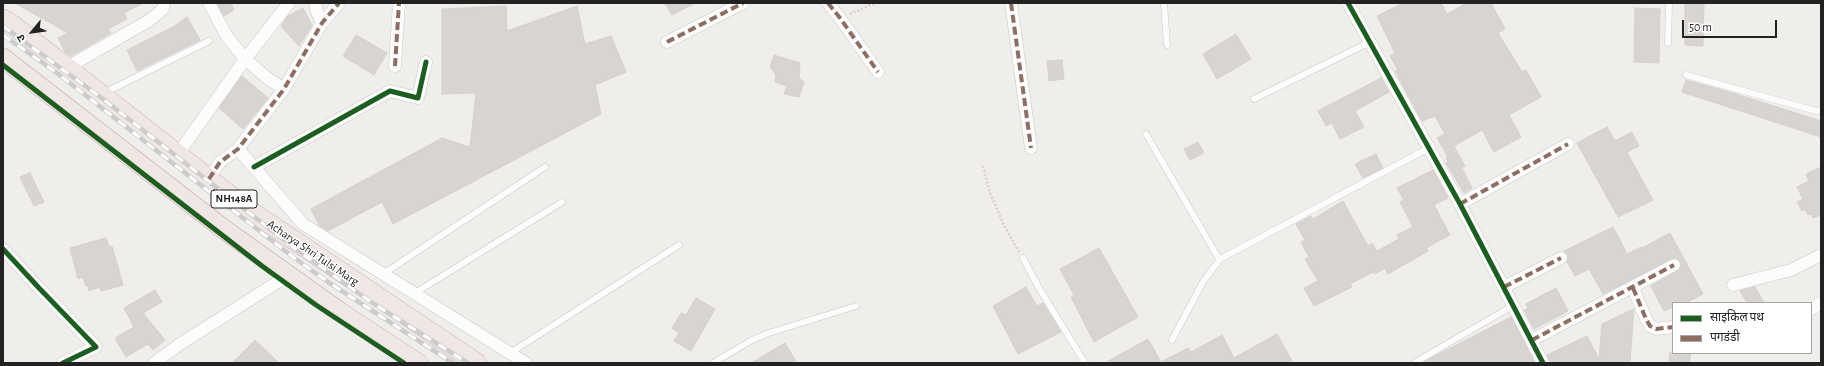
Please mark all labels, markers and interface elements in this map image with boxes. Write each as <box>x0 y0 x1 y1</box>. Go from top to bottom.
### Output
north arrow <box>12 12 52 52</box>
scale bar <box>1684 12 1779 38</box>
text: 50 m <box>1689 21 1712 33</box>
text: उ <box>15 33 27 44</box>
road number: NH148A <box>211 190 257 208</box>
street label: Acharya Shri Tulsi Marg <box>264 217 362 289</box>
legend <box>1672 302 1812 354</box>
text: साइकिल पथ <box>1710 311 1764 323</box>
text: पगडंडी <box>1710 331 1740 343</box>

